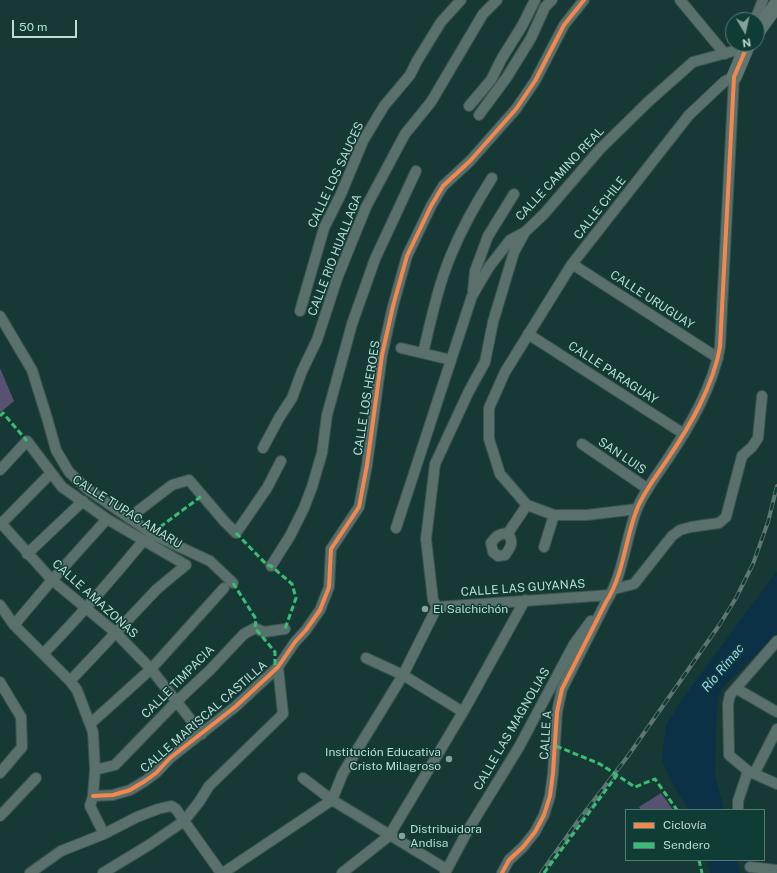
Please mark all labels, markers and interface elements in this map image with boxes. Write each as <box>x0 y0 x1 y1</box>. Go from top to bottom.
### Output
scale bar <box>14 12 79 38</box>
north arrow <box>725 12 765 52</box>
text: 50 m <box>19 20 47 34</box>
text: N <box>742 36 752 49</box>
street label: CALLE LOS SAUCES <box>305 120 367 230</box>
street label: CALLE CAMINO REAL <box>513 124 607 224</box>
street label: CALLE CHILE <box>571 174 629 242</box>
street label: CALLE RIO HUALLAGA <box>305 192 365 318</box>
street label: CALLE URUGUAY <box>607 267 697 333</box>
street label: CALLE LOS HEROES <box>351 339 383 457</box>
street label: CALLE PARAGUAY <box>565 339 661 407</box>
street label: SAN LUIS <box>595 435 649 477</box>
street label: CALLE TUPAC AMARU <box>70 472 184 552</box>
street label: CALLE AMAZONAS <box>49 557 141 641</box>
street label: CALLE LAS GUYANAS <box>460 576 586 600</box>
place label: El Salchichón <box>433 602 508 616</box>
marker: El Salchichón <box>420 604 430 614</box>
water label: Río Rímac <box>698 641 748 695</box>
street label: CALLE TIMPACIA <box>139 643 217 721</box>
street label: CALLE MARISCAL CASTILLA <box>138 658 270 776</box>
street label: CALLE LAS MAGNOLIAS <box>471 665 553 793</box>
street label: CALLE A <box>537 710 555 760</box>
place label: Institución Educativa Cristo Milagroso <box>325 745 441 773</box>
marker: Institución Educativa Cristo Milagroso <box>444 754 454 764</box>
legend <box>625 809 765 861</box>
text: Ciclovía <box>663 818 706 832</box>
place label: Distribuidora Andisa <box>410 822 482 850</box>
marker: Distribuidora Andisa <box>397 831 407 841</box>
text: Sendero <box>663 838 710 852</box>

